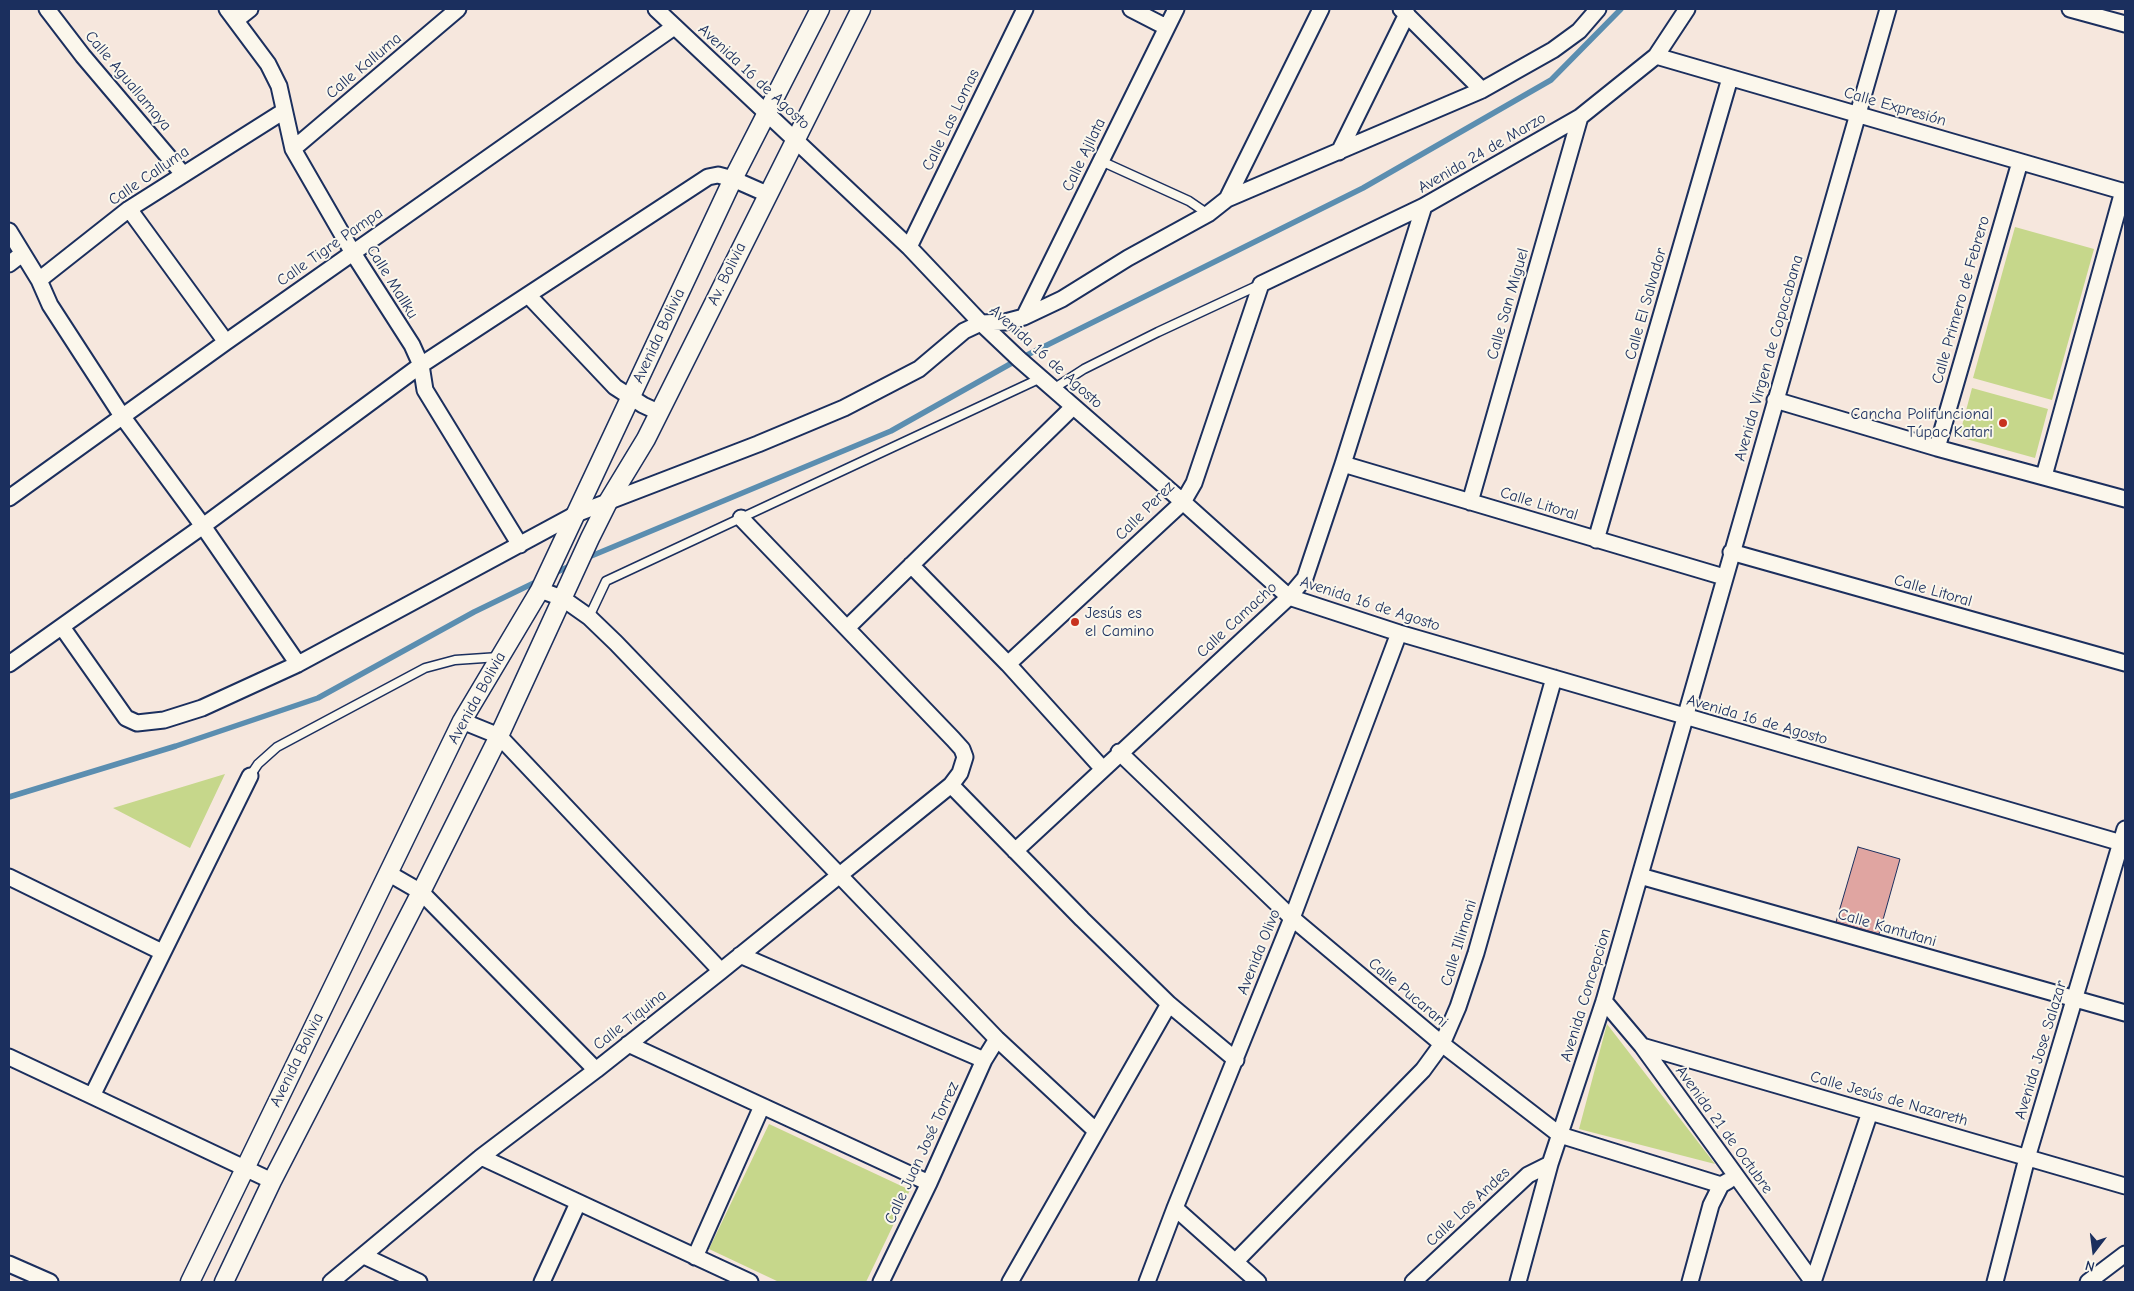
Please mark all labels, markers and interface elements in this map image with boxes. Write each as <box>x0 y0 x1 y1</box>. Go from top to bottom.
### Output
street label: Avenida 16 de Agosto <box>694 20 814 134</box>
street label: Calle Aguallamaya <box>81 27 175 135</box>
street label: Calle Kalluma <box>322 29 406 103</box>
street label: Calle Las Lomas <box>918 66 984 174</box>
street label: Calle Expresión <box>1841 83 1949 131</box>
street label: Avenida 24 de Marzo <box>1415 109 1549 197</box>
street label: Calle Ajllata <box>1058 115 1110 195</box>
street label: Calle Calluma <box>105 142 193 210</box>
street label: Calle Tigre Pampa <box>273 203 387 291</box>
street label: Calle Primero de Febrero <box>1928 214 1994 386</box>
street label: Av. Bolivia <box>703 239 751 309</box>
street label: Calle Mallku <box>362 242 422 322</box>
street label: Calle San Miguel <box>1483 246 1533 362</box>
street label: Calle El Salvador <box>1621 246 1671 362</box>
street label: Avenida Virgen de Copacabana <box>1730 253 1808 463</box>
street label: Avenida Bolivia <box>629 286 689 386</box>
street label: Avenida 16 de Agosto <box>985 301 1107 413</box>
place label: Cancha Polifuncional Túpac Katari <box>1850 404 1993 442</box>
marker: Cancha Polifuncional Túpac Katari <box>1997 417 2009 429</box>
street label: Calle Perez <box>1111 477 1179 545</box>
street label: Calle Litoral <box>1498 483 1580 525</box>
street label: Calle Litoral <box>1892 571 1974 611</box>
street label: Avenida 16 de Agosto <box>1298 572 1442 636</box>
street label: Calle Camacho <box>1193 578 1281 662</box>
place label: Jesús es el Camino <box>1085 603 1154 641</box>
marker: Jesús es el Camino <box>1069 616 1081 628</box>
street label: Avenida Bolivia <box>444 649 510 747</box>
street label: Avenida 16 de Agosto <box>1684 691 1830 749</box>
street label: Calle Illimani <box>1437 897 1481 989</box>
street label: Calle Kantutani <box>1835 905 1939 951</box>
street label: Avenida Olivo <box>1233 906 1285 998</box>
street label: Avenida Concepcion <box>1557 926 1615 1064</box>
street label: Calle Pucarani <box>1364 954 1452 1032</box>
street label: Avenida Jose Salazar <box>2011 978 2071 1122</box>
street label: Calle Tiquina <box>590 985 670 1055</box>
street label: Avenida Bolivia <box>266 1010 328 1110</box>
street label: Avenida 21 de Octubre <box>1671 1062 1777 1198</box>
street label: Calle Jesús de Nazareth <box>1808 1067 1970 1131</box>
street label: Calle Juan José Torrez <box>881 1079 963 1227</box>
street label: Calle Los Andes <box>1422 1163 1514 1251</box>
north arrow <box>2069 1226 2119 1276</box>
text: N <box>2083 1257 2097 1275</box>

